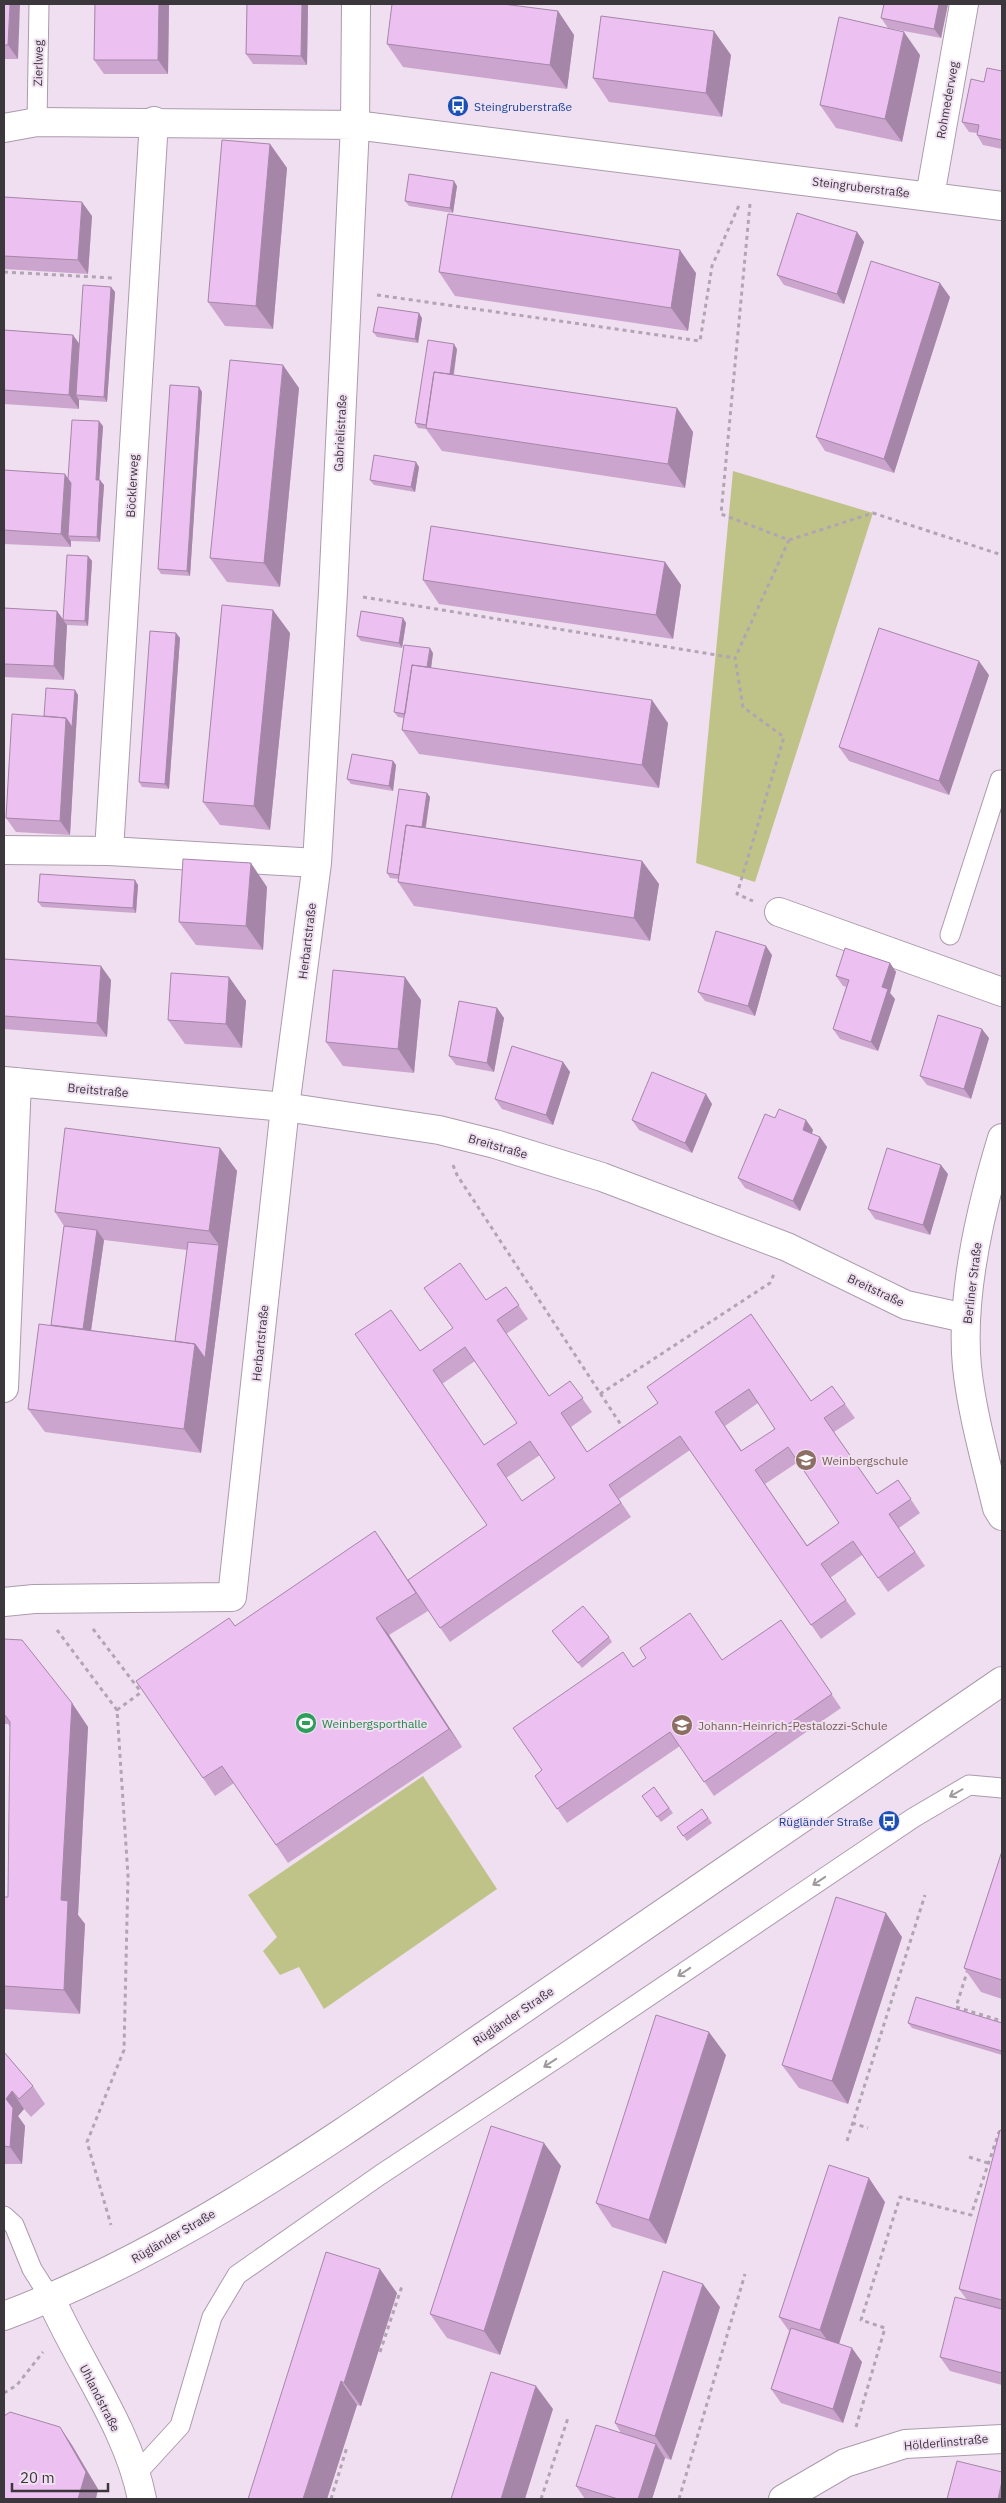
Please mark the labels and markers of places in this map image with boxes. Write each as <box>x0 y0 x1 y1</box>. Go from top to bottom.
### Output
bus stop icon: Steingruberstraße <box>446 94 470 118</box>
place label: Steingruberstraße <box>474 99 572 114</box>
school or university icon: Weinbergschule <box>794 1448 818 1472</box>
place label: Weinbergschule <box>822 1453 909 1468</box>
sports icon: Weinbergsporthalle <box>294 1711 318 1735</box>
school or university icon: Johann-Heinrich-Pestalozzi-Schule <box>670 1713 694 1737</box>
place label: Weinbergsporthalle <box>322 1716 428 1731</box>
place label: Johann-Heinrich-Pestalozzi-Schule <box>698 1718 888 1733</box>
bus stop icon: Rügländer Straße <box>877 1809 901 1833</box>
place label: Rügländer Straße <box>779 1814 873 1829</box>

